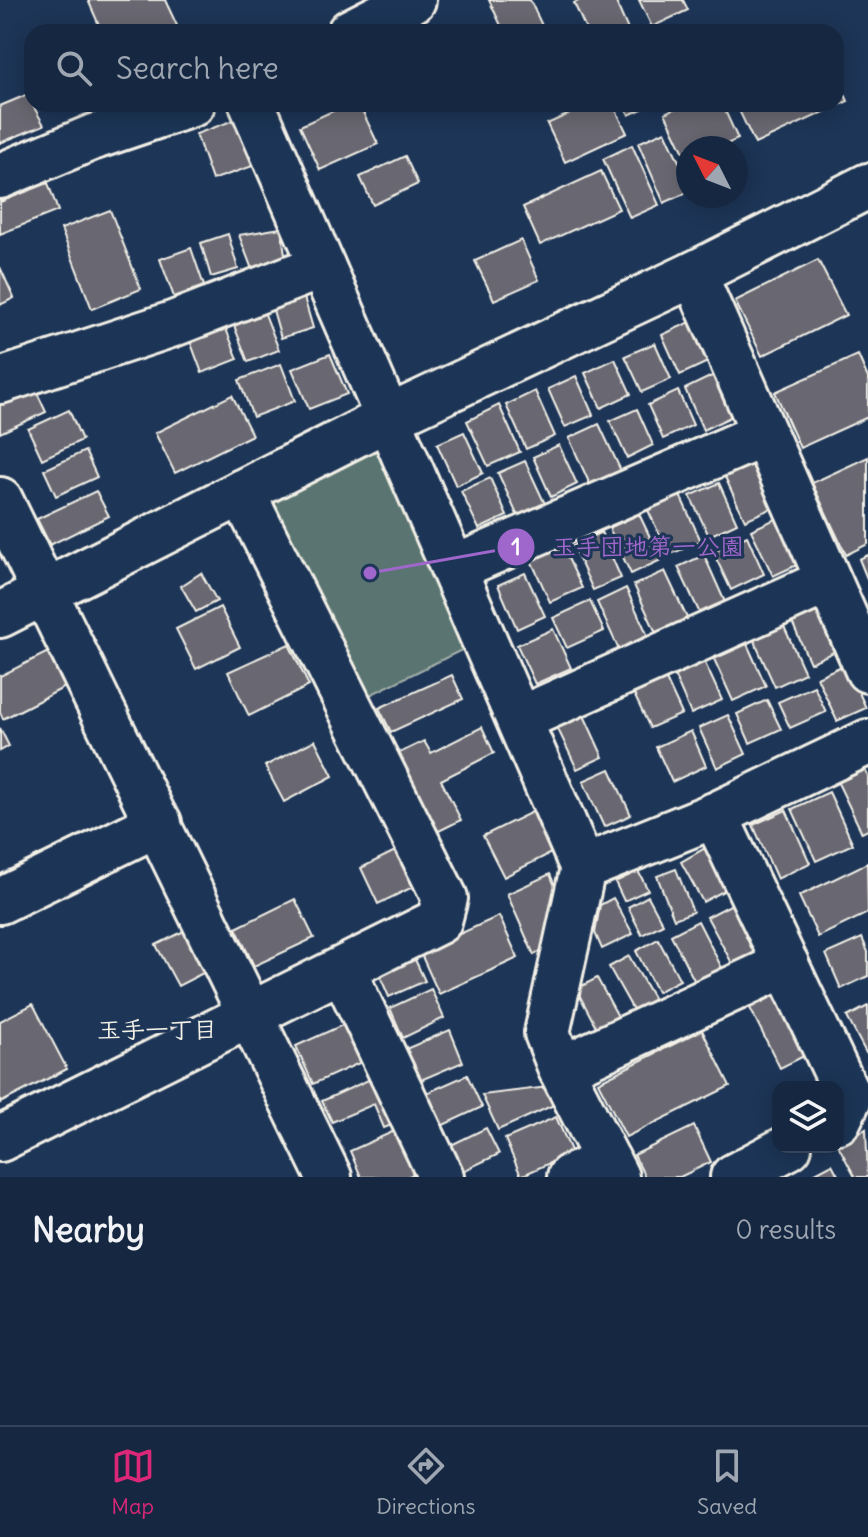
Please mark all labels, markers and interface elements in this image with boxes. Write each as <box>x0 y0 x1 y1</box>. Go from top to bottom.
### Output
search box <box>24 24 844 112</box>
icon: search <box>52 46 96 90</box>
text: Search here <box>116 49 279 87</box>
north arrow <box>676 136 748 208</box>
callout: 玉手団地第一公園 <box>496 523 760 571</box>
text: 1 <box>511 531 521 561</box>
text: 玉手団地第一公園 <box>552 531 744 561</box>
district label: 玉手一丁目 <box>97 1014 217 1044</box>
map controls <box>772 1081 844 1153</box>
button: layers <box>772 1081 844 1153</box>
text: Nearby <box>32 1208 145 1251</box>
text: 0 results <box>735 1213 836 1246</box>
tab: Map <box>111 1444 155 1520</box>
tab: Directions <box>376 1444 476 1520</box>
tab: Saved <box>697 1444 757 1520</box>

